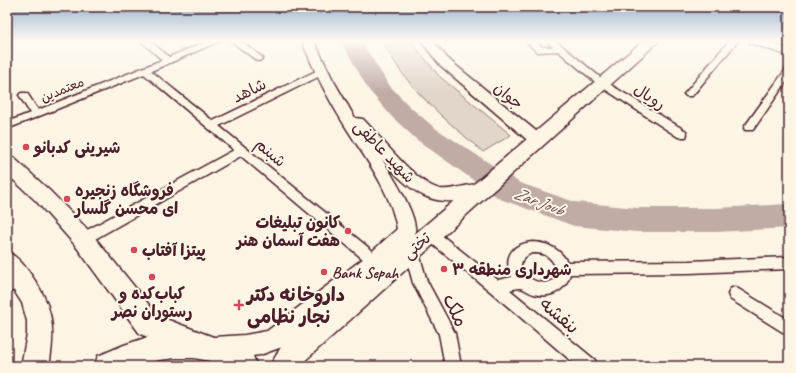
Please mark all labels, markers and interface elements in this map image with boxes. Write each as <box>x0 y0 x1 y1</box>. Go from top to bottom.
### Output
street label: معتمدین <box>38 74 87 106</box>
street label: شاهد <box>229 74 270 108</box>
street label: جوان <box>490 78 527 114</box>
street label: رویال <box>630 79 669 114</box>
street label: شهید عاطفی <box>349 116 419 187</box>
street label: شبنم <box>250 134 290 173</box>
place label: شیرینی کدبانو <box>33 138 120 158</box>
marker: شیرینی کدبانو <box>21 142 31 152</box>
place label: فروشگاه زنجیره ای محسن گلسار <box>73 181 178 219</box>
water label: Zar Joub <box>511 183 569 221</box>
marker: فروشگاه زنجیره ای محسن گلسار <box>62 194 72 204</box>
place label: کانون تبلیغات هفت آسمان هنر <box>235 213 340 251</box>
marker: کانون تبلیغات هفت آسمان هنر <box>343 226 353 236</box>
street label: تختی <box>398 228 435 264</box>
place label: پیتزا آفتاب <box>142 241 206 261</box>
marker: پیتزا آفتاب <box>129 245 139 255</box>
place label: شهرداری منطقه ۳ <box>452 260 572 280</box>
place label: Bank Sepah <box>332 263 400 283</box>
marker: شهرداری منطقه ۳ <box>439 264 449 274</box>
marker: Bank Sepah <box>319 267 329 277</box>
marker: کباب‌کده و رستوران نصر <box>147 272 157 282</box>
place label: داروخانه دکتر نجار نظامی <box>245 283 345 329</box>
place label: کباب‌کده و رستوران نصر <box>110 284 192 323</box>
street label: ملک <box>437 290 473 331</box>
street label: بنفشه <box>534 292 584 340</box>
marker: داروخانه دکتر نجار نظامی <box>234 300 244 310</box>

